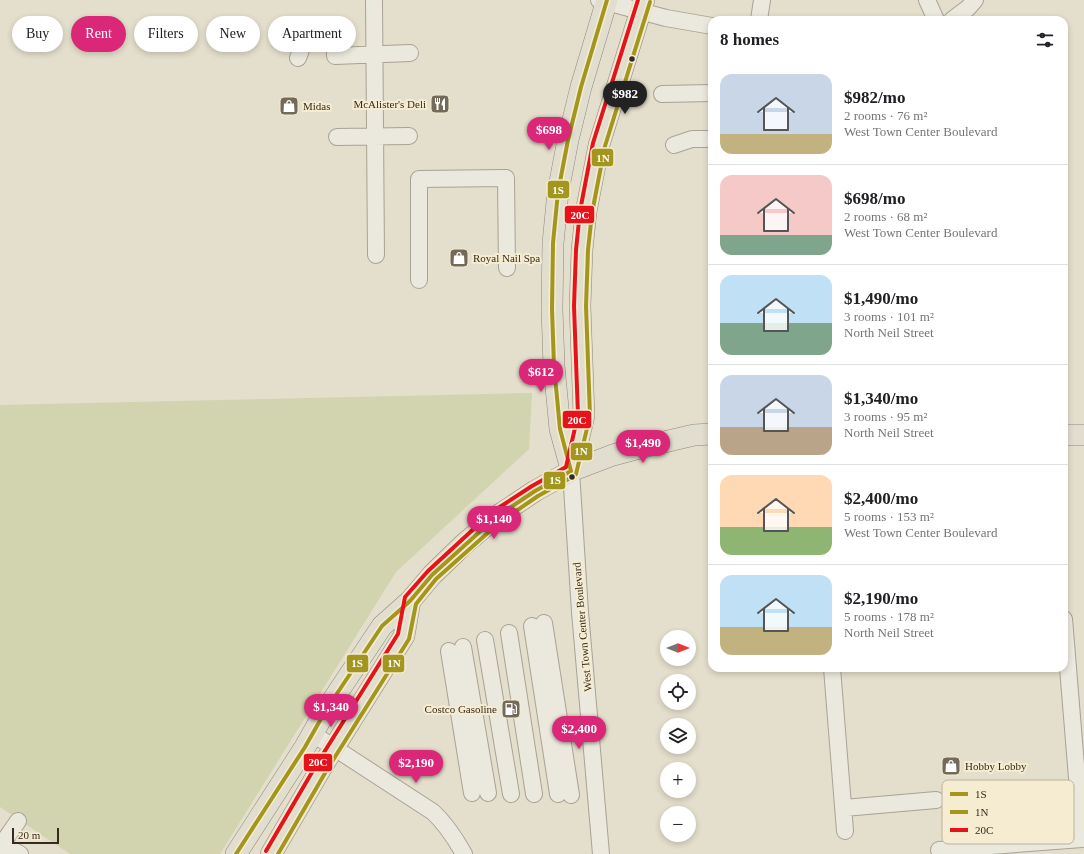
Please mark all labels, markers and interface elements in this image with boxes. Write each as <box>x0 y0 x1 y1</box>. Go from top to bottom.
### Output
chip: Buy <box>12 16 63 52</box>
chip: Rent <box>71 16 126 52</box>
chip: Filters <box>134 16 198 52</box>
chip: New <box>206 16 260 52</box>
chip: Apartment <box>268 16 356 52</box>
icon: filters <box>1034 29 1056 51</box>
text: 8 homes <box>720 30 779 49</box>
unlabelled marker <box>627 54 637 64</box>
pin: $982 <box>601 81 649 115</box>
text: $982 <box>612 86 638 101</box>
text: $982/mo <box>844 88 905 107</box>
icon: home <box>752 90 800 138</box>
restaurant icon: McAlister's Deli <box>429 93 451 115</box>
shop icon: Midas <box>278 95 300 117</box>
place label: McAlister's Deli <box>353 98 426 110</box>
place label: Midas <box>303 100 331 112</box>
text: 2 rooms · 76 m² <box>844 108 927 123</box>
pin: $698 <box>525 117 573 151</box>
text: $698 <box>536 122 562 137</box>
text: West Town Center Boulevard <box>844 124 997 139</box>
line badge: 1N <box>591 148 614 167</box>
text: 1N <box>596 152 610 164</box>
line badge: 1S <box>547 180 570 199</box>
text: 1S <box>552 184 564 196</box>
text: $698/mo <box>844 189 905 208</box>
icon: home <box>752 191 800 239</box>
line badge: 20C <box>564 205 595 224</box>
text: 20C <box>571 209 590 221</box>
text: 2 rooms · 68 m² <box>844 209 927 224</box>
text: West Town Center Boulevard <box>844 225 997 240</box>
shop icon: Royal Nail Spa <box>448 247 470 269</box>
place label: Royal Nail Spa <box>473 252 540 264</box>
text: $1,490/mo <box>844 289 918 308</box>
icon: home <box>752 291 800 339</box>
text: 3 rooms · 101 m² <box>844 309 934 324</box>
text: North Neil Street <box>844 325 934 340</box>
pin: $612 <box>517 359 565 393</box>
text: $612 <box>528 364 554 379</box>
text: $1,340/mo <box>844 389 918 408</box>
icon: home <box>752 391 800 439</box>
text: 3 rooms · 95 m² <box>844 409 927 424</box>
line badge: 20C <box>562 410 592 429</box>
text: 20C <box>568 414 587 426</box>
text: North Neil Street <box>844 425 934 440</box>
pin: $1,490 <box>610 430 676 464</box>
text: $1,490 <box>625 435 661 450</box>
line badge: 1N <box>570 442 593 461</box>
text: 1N <box>574 445 588 457</box>
line badge: 1S <box>543 471 566 490</box>
unlabelled marker <box>567 472 577 482</box>
text: 1S <box>549 474 561 486</box>
text: $2,400/mo <box>844 489 918 508</box>
icon: home <box>752 491 800 539</box>
pin: $1,140 <box>461 506 527 540</box>
text: 5 rooms · 153 m² <box>844 509 934 524</box>
text: $1,140 <box>476 511 512 526</box>
text: West Town Center Boulevard <box>844 525 997 540</box>
street label: West Town Center Boulevard <box>570 561 594 692</box>
text: $2,190/mo <box>844 589 918 608</box>
icon: home <box>752 591 800 639</box>
text: 5 rooms · 178 m² <box>844 609 934 624</box>
text: North Neil Street <box>844 625 934 640</box>
north arrow <box>660 630 696 666</box>
map controls <box>660 630 696 842</box>
line badge: 1S <box>346 654 369 673</box>
line badge: 1N <box>382 654 405 673</box>
text: 1S <box>351 657 363 669</box>
text: 1N <box>387 657 401 669</box>
button: locate <box>660 674 696 710</box>
pin: $1,340 <box>298 694 364 728</box>
fuel station icon: Costco Gasoline <box>500 698 522 720</box>
text: $1,340 <box>313 699 349 714</box>
place label: Costco Gasoline <box>425 703 497 715</box>
pin: $2,400 <box>546 716 612 750</box>
button: layers <box>660 718 696 754</box>
text: $2,400 <box>561 721 597 736</box>
pin: $2,190 <box>383 750 449 784</box>
line badge: 20C <box>303 753 333 772</box>
text: $2,190 <box>398 755 434 770</box>
shop icon: Hobby Lobby <box>940 755 962 777</box>
text: 20C <box>309 756 328 768</box>
place label: Hobby Lobby <box>965 760 1027 772</box>
button: + <box>660 762 696 798</box>
legend <box>942 780 1074 844</box>
text: 1S <box>975 788 987 800</box>
button: − <box>660 806 696 842</box>
text: 1N <box>975 806 989 818</box>
text: 20C <box>975 824 993 836</box>
scale bar <box>12 826 59 845</box>
text: 20 m <box>18 829 40 841</box>

